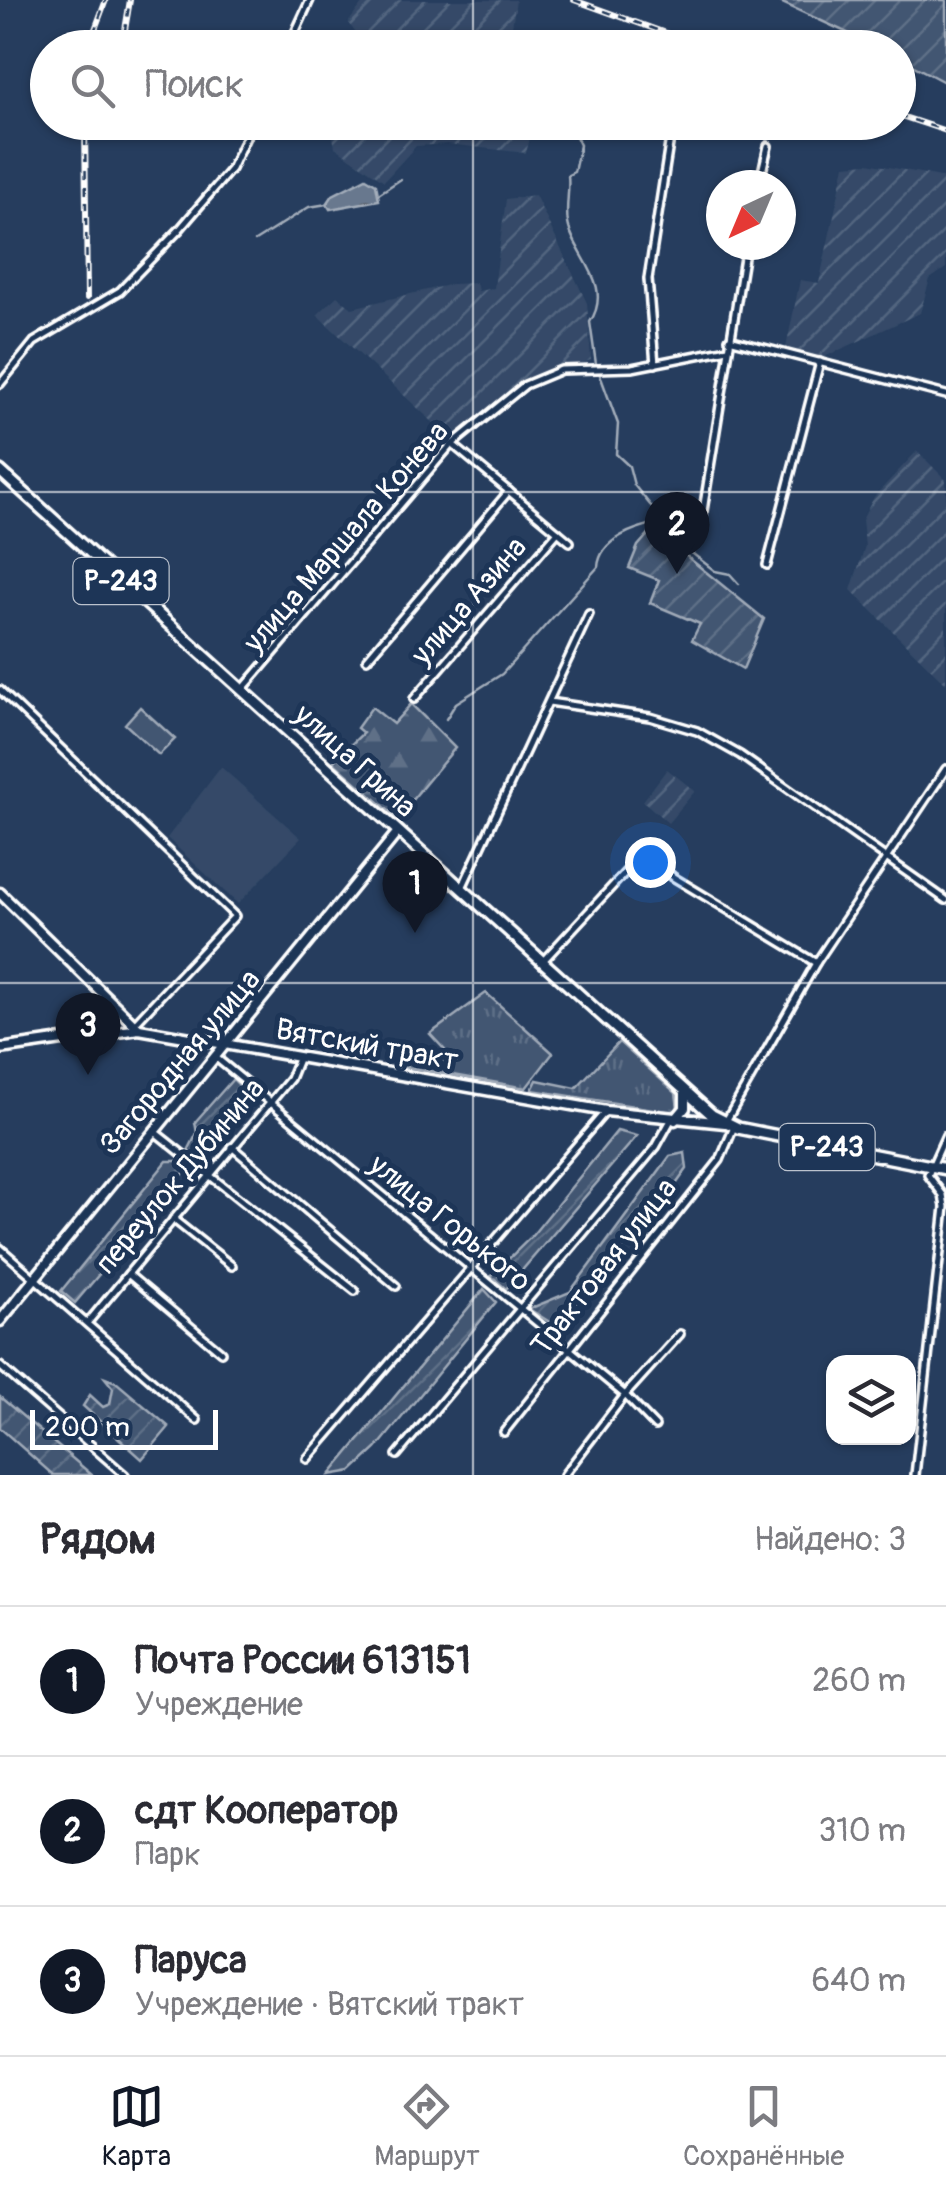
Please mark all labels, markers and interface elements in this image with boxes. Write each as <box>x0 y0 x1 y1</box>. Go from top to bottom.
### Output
search box <box>30 30 916 140</box>
icon: search <box>65 58 120 113</box>
text: Поиск <box>145 61 244 109</box>
north arrow <box>706 170 796 260</box>
street label: улица Маршала Конева <box>235 414 456 661</box>
pin: 2 <box>644 492 710 574</box>
street label: улица Азина <box>403 529 535 673</box>
road number: Р-243 <box>74 558 168 604</box>
street label: улица Грина <box>285 696 424 826</box>
your location <box>625 837 676 888</box>
pin: 1 <box>382 850 448 933</box>
street label: Загородная улица <box>92 962 268 1162</box>
pin: 3 <box>56 992 120 1075</box>
street label: Вятский тракт <box>273 1011 461 1079</box>
street label: переулок Дубинина <box>87 1071 273 1281</box>
road number: Р-243 <box>780 1124 874 1170</box>
street label: улица Горького <box>361 1146 538 1300</box>
street label: Трактовая улица <box>523 1171 685 1363</box>
map controls <box>826 1355 916 1445</box>
button: layers <box>826 1355 916 1445</box>
scale bar <box>30 1405 218 1450</box>
text: 200 m <box>45 1410 130 1445</box>
text: Рядом <box>40 1514 156 1566</box>
text: Найдено: 3 <box>754 1520 906 1560</box>
text: Почта России 613151 <box>135 1637 471 1685</box>
text: 1 <box>66 1661 79 1701</box>
text: 260 m <box>812 1661 906 1701</box>
text: Учреждение <box>135 1685 303 1725</box>
text: сдт Кооператор <box>135 1787 398 1835</box>
text: 2 <box>64 1811 81 1851</box>
text: 310 m <box>818 1811 906 1851</box>
text: Парк <box>135 1835 201 1875</box>
text: Паруса <box>135 1937 247 1985</box>
text: 3 <box>64 1961 81 2001</box>
text: 640 m <box>812 1961 906 2001</box>
text: Учреждение · Вятский тракт <box>135 1985 524 2025</box>
tab: Карта <box>102 2079 171 2174</box>
tab: Маршрут <box>374 2079 480 2174</box>
tab: Сохранённые <box>683 2079 844 2174</box>

